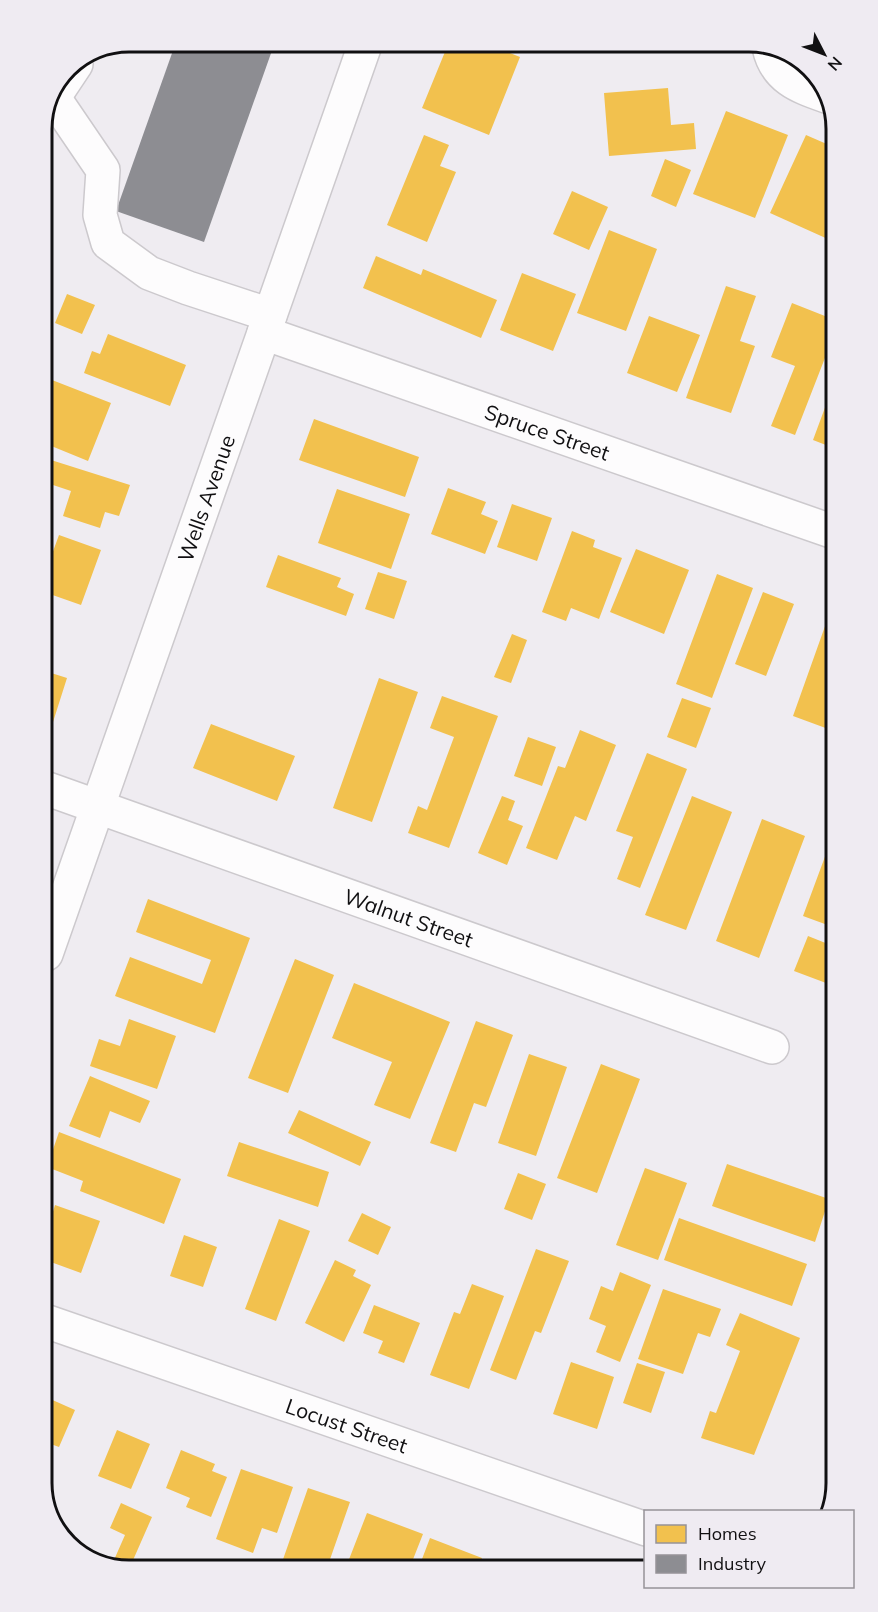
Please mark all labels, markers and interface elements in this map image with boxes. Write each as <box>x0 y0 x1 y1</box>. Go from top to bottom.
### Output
north arrow <box>794 24 854 84</box>
text: N <box>824 53 847 75</box>
street label: Spruce Street <box>481 398 613 466</box>
street label: Wells Avenue <box>172 431 240 565</box>
street label: Walnut Street <box>341 883 477 952</box>
street label: Locust Street <box>282 1392 411 1458</box>
legend <box>644 1510 854 1588</box>
text: Homes <box>698 1522 757 1545</box>
text: Industry <box>698 1552 767 1575</box>

